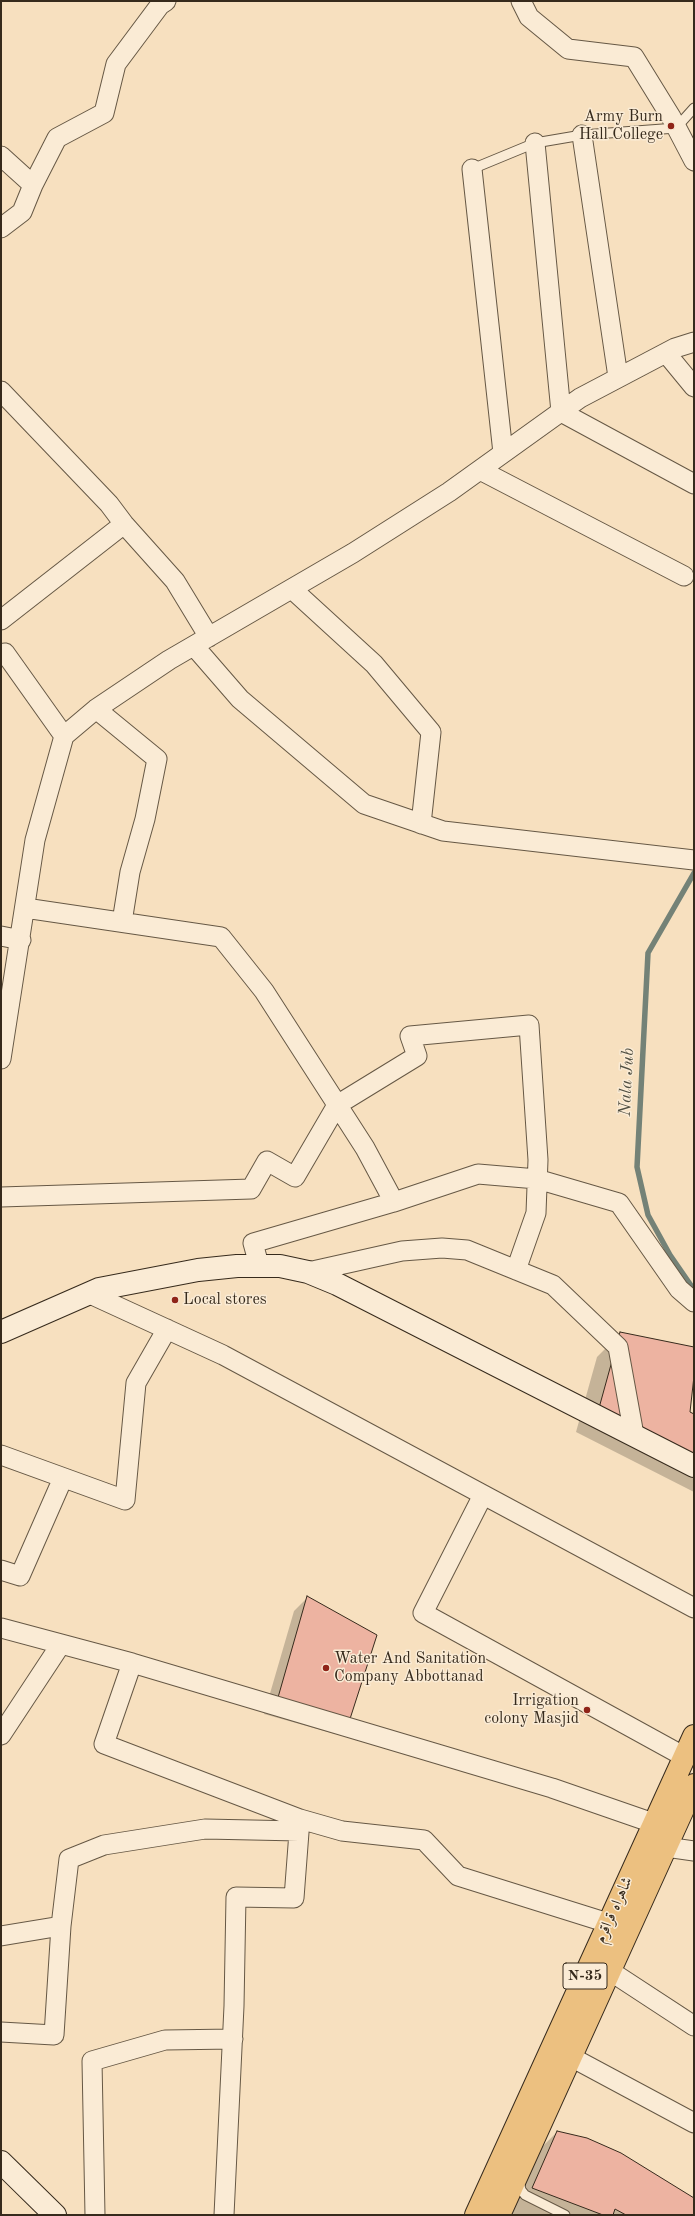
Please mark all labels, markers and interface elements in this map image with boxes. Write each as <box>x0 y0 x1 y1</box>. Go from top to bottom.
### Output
place label: Army Burn Hall College <box>579 107 663 145</box>
marker: Army Burn Hall College <box>666 121 676 131</box>
water label: Nala Jub <box>615 1047 639 1117</box>
place label: Local stores <box>183 1290 267 1310</box>
marker: Local stores <box>170 1295 180 1305</box>
place label: Water And Sanitation Company Abbottanad <box>334 1649 486 1687</box>
marker: Water And Sanitation Company Abbottanad <box>321 1663 331 1673</box>
place label: Irrigation colony Masjid <box>484 1691 579 1729</box>
marker: Irrigation colony Masjid <box>582 1705 592 1715</box>
street label: شاہراہ قراقرم <box>591 1874 637 1946</box>
road number: N-35 <box>563 1963 607 1989</box>

